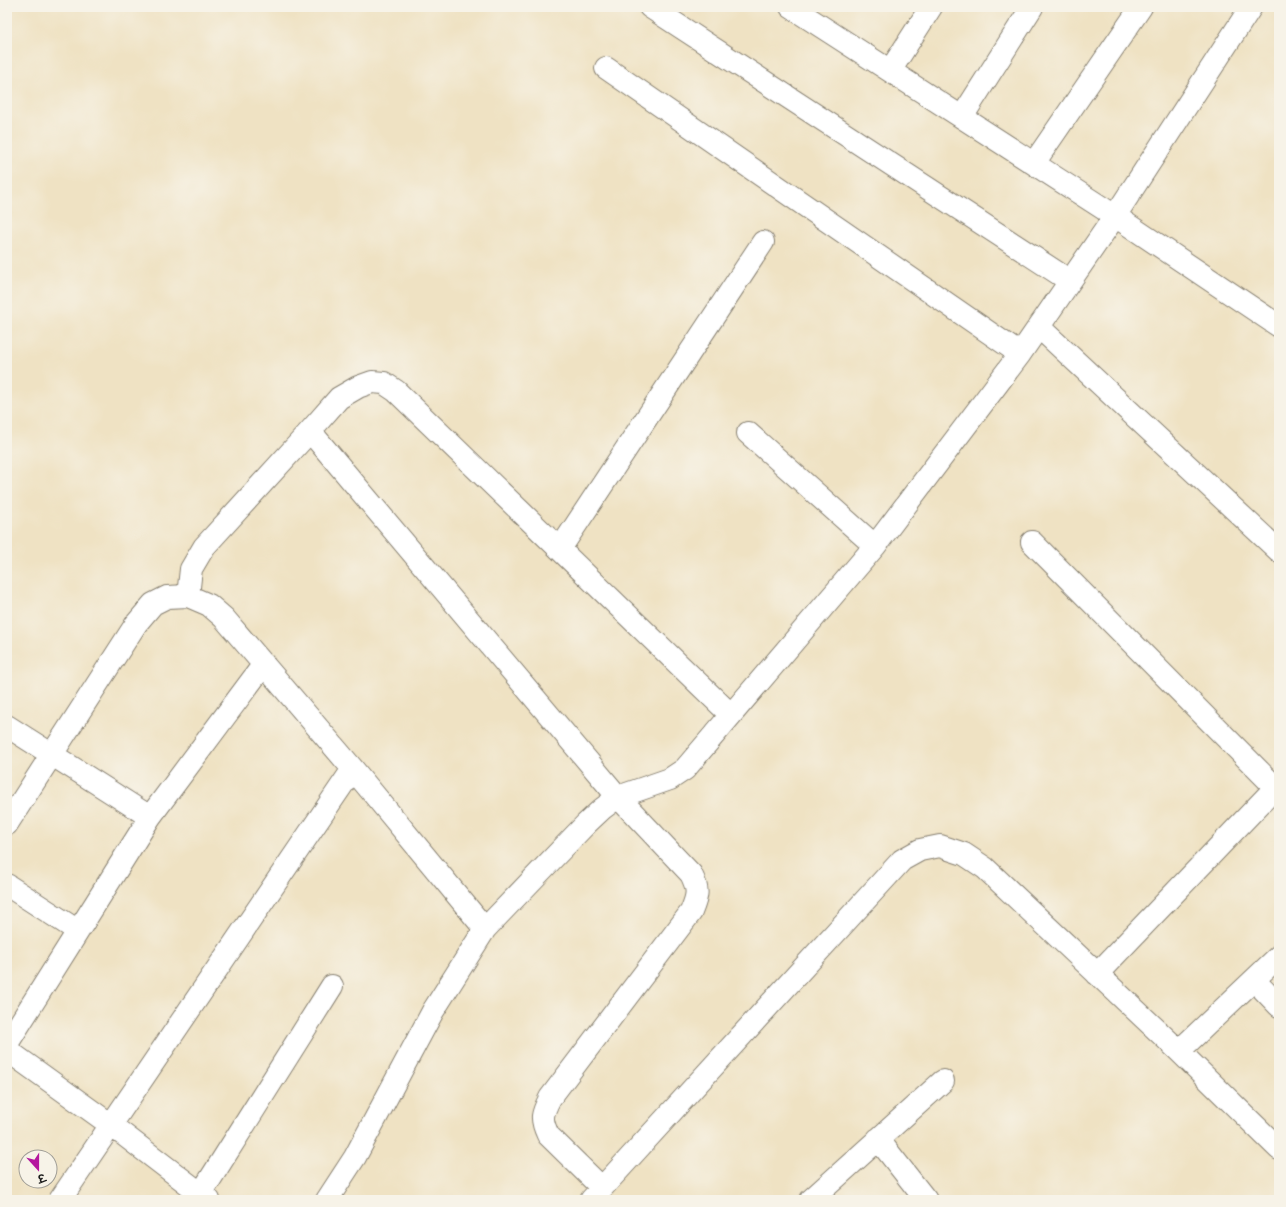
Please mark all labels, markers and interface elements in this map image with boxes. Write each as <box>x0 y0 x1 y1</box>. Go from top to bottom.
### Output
north arrow <box>18 1149 58 1189</box>
text: उ <box>34 1169 48 1185</box>

